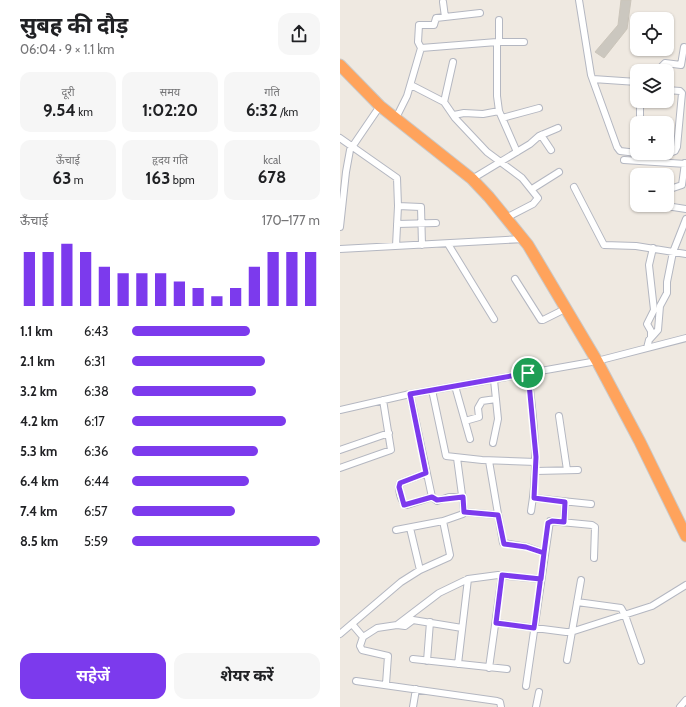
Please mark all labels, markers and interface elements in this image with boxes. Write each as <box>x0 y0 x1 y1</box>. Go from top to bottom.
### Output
text: सुबह की दौड़ <box>20 12 128 39</box>
map controls <box>630 12 674 212</box>
button: locate <box>630 12 674 56</box>
button: share <box>278 13 320 55</box>
text: 06:04 · 9 × 1.1 km <box>20 41 114 57</box>
button: layers <box>630 64 674 108</box>
text: दूरी <box>61 85 75 99</box>
text: समय <box>160 85 180 99</box>
text: गति <box>264 85 280 99</box>
text: 9.54 <box>43 100 76 120</box>
text: 1:02:20 <box>142 100 198 120</box>
text: 6:32 <box>246 100 277 120</box>
text: km <box>76 105 93 119</box>
text: /km <box>277 105 298 119</box>
button: + <box>630 116 674 160</box>
text: ऊँचाई <box>56 153 80 167</box>
text: हृदय गति <box>152 153 188 167</box>
text: kcal <box>263 153 281 167</box>
text: 678 <box>258 167 286 187</box>
text: 63 <box>53 168 71 188</box>
text: 163 <box>145 168 170 188</box>
button: − <box>630 168 674 212</box>
text: m <box>71 173 83 187</box>
text: bpm <box>170 173 195 187</box>
text: ऊँचाई <box>20 212 48 228</box>
text: 170–177 m <box>262 212 320 228</box>
text: 1.1 km <box>20 323 53 339</box>
text: 6:43 <box>84 323 109 339</box>
text: 2.1 km <box>20 353 55 369</box>
text: 6:31 <box>84 353 105 369</box>
pin <box>511 356 545 390</box>
icon: arrive <box>517 362 539 384</box>
text: 3.2 km <box>20 383 57 399</box>
text: 6:38 <box>84 383 109 399</box>
text: 4.2 km <box>20 413 58 429</box>
text: 6:17 <box>84 413 105 429</box>
text: 5.3 km <box>20 443 57 459</box>
text: 6:36 <box>84 443 109 459</box>
text: 6.4 km <box>20 473 59 489</box>
text: 6:44 <box>84 473 109 489</box>
text: 7.4 km <box>20 503 58 519</box>
text: 6:57 <box>84 503 108 519</box>
text: 8.5 km <box>20 533 58 549</box>
text: 5:59 <box>84 533 108 549</box>
button: सहेजें <box>20 653 166 699</box>
button: शेयर करें <box>174 653 320 699</box>

